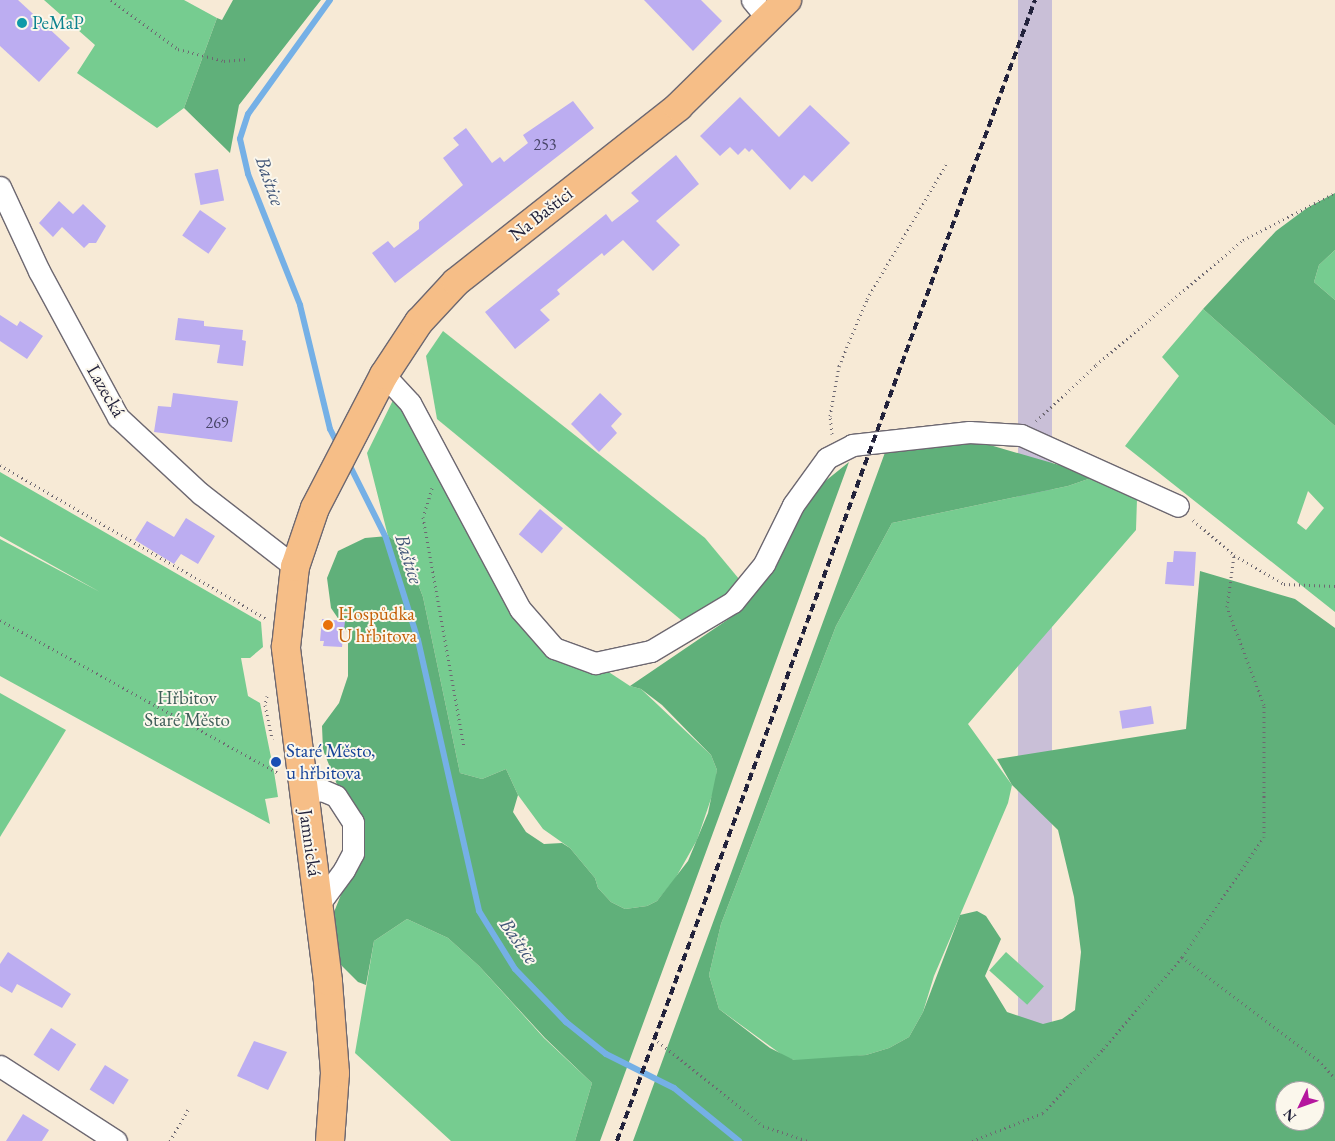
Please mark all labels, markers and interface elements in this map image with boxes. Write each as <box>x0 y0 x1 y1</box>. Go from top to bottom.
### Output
place label: PeMaP <box>32 12 84 34</box>
marker: PeMaP <box>16 17 28 29</box>
house number: 253 <box>533 135 557 155</box>
water label: Baštice <box>250 153 290 209</box>
street label: Na Baštici <box>505 182 577 246</box>
street label: Lazecká <box>82 361 130 421</box>
house number: 269 <box>205 413 229 433</box>
water label: Baštice <box>390 531 428 587</box>
place label: Hospůdka U hřbitova <box>338 603 417 647</box>
marker: Hospůdka U hřbitova <box>322 619 334 631</box>
park label: Hřbitov Staré Město <box>144 687 230 731</box>
place label: Staré Město, u hřbitova <box>286 740 375 784</box>
marker: Staré Město, u hřbitova <box>270 756 282 768</box>
street label: Jamnická <box>294 808 326 878</box>
water label: Baštice <box>495 913 543 969</box>
north arrow <box>1275 1081 1325 1131</box>
text: N <box>1279 1105 1300 1126</box>

